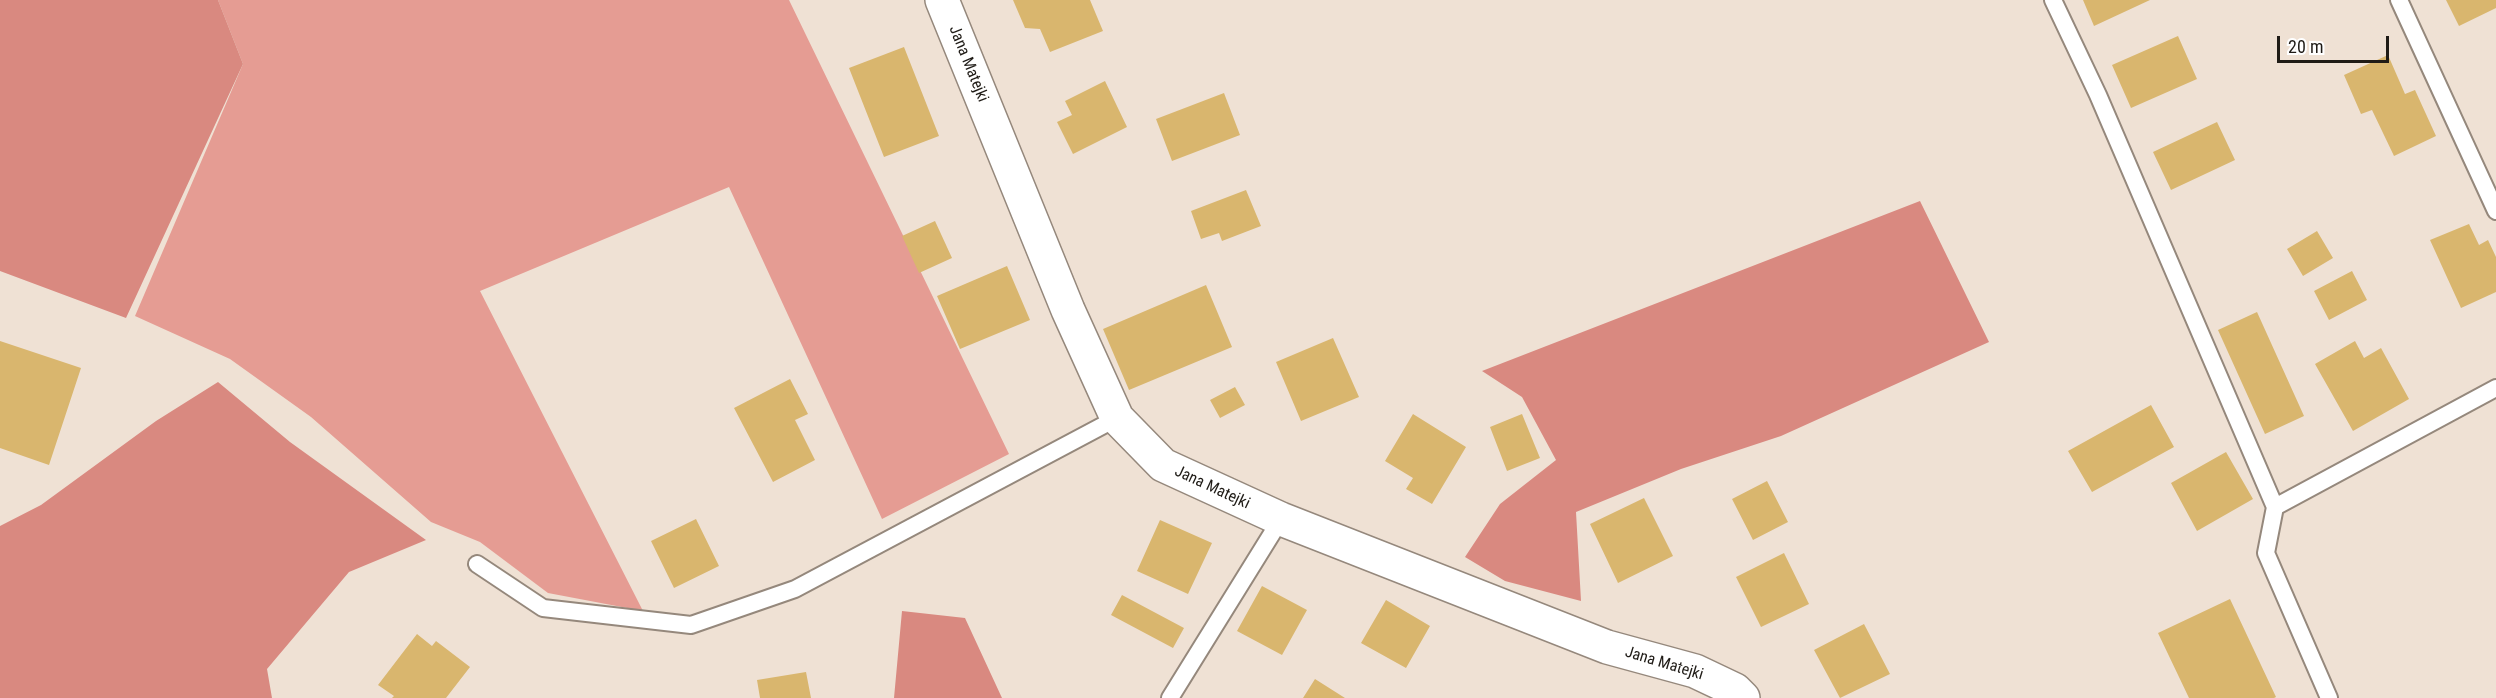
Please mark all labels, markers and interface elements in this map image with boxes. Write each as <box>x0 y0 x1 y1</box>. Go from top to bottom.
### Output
street label: Jana Matejki <box>944 23 992 105</box>
scale bar <box>2280 24 2392 62</box>
text: 20 m <box>2288 36 2323 57</box>
street label: Jana Matejki <box>1171 462 1253 514</box>
street label: Jana Matejki <box>1622 643 1706 685</box>

